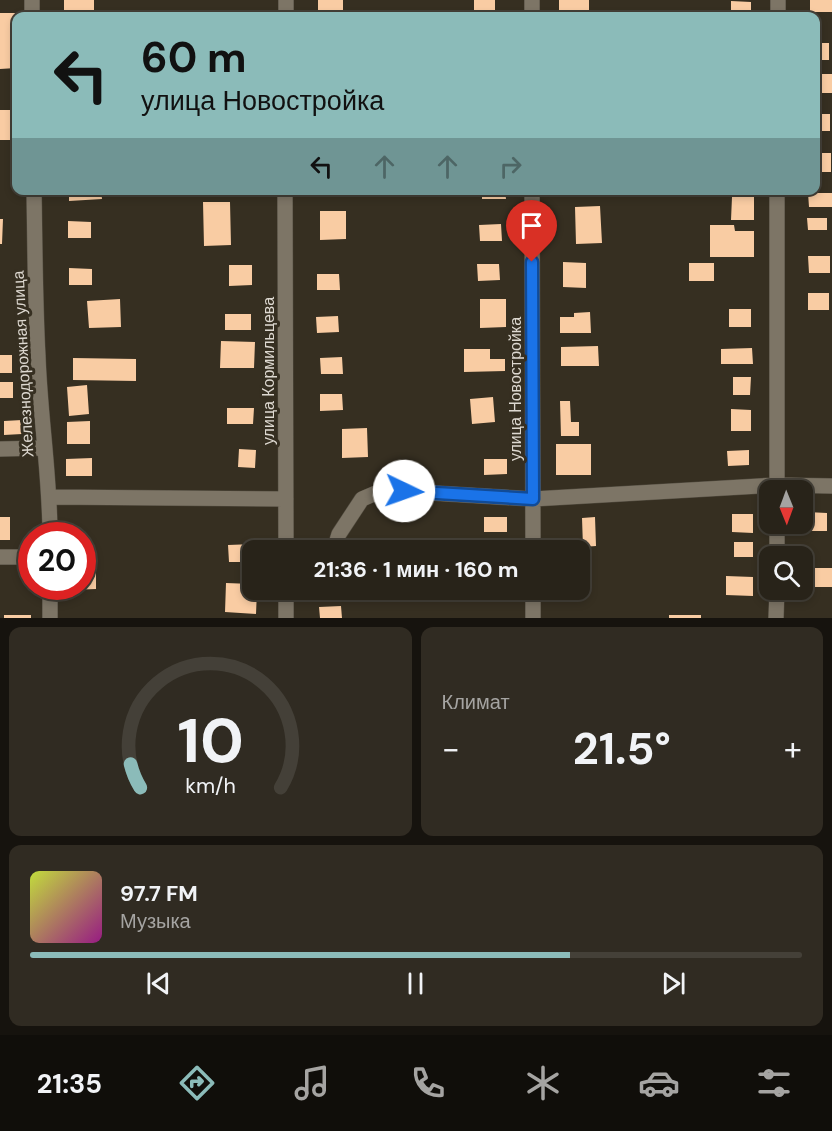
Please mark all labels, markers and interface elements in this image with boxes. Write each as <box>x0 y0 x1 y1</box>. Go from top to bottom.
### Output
text: 60 m <box>141 30 247 85</box>
icon: left <box>42 36 120 114</box>
text: улица Новостройка <box>141 83 384 118</box>
icon: left <box>305 150 338 183</box>
icon: ahead <box>368 150 401 183</box>
icon: ahead <box>431 150 464 183</box>
icon: right <box>494 150 527 183</box>
pin <box>506 200 557 262</box>
icon: arrive <box>515 209 548 242</box>
street label: Железнодорожная улица <box>8 270 38 458</box>
street label: улица Кормильцева <box>258 297 279 445</box>
street label: улица Новостройка <box>505 317 526 461</box>
position arrow <box>372 459 436 523</box>
north arrow <box>759 480 813 534</box>
map controls <box>759 480 813 600</box>
speed limit sign: 20 <box>18 522 96 600</box>
button: search <box>759 546 813 600</box>
text: 21:36 · 1 мин · 160 m <box>314 555 518 584</box>
text: Климат <box>442 689 510 715</box>
text: 10 <box>177 700 244 781</box>
text: 21.5° <box>573 719 671 778</box>
text: − <box>442 727 460 770</box>
text: + <box>784 727 802 770</box>
text: km/h <box>185 773 236 801</box>
text: 97.7 FM <box>120 879 198 908</box>
text: Музыка <box>120 908 191 934</box>
icon: previous <box>142 967 175 1000</box>
icon: pause <box>399 967 432 1000</box>
icon: next <box>657 967 690 1000</box>
icon: directions <box>176 1062 218 1104</box>
icon: music <box>291 1062 333 1104</box>
icon: phone <box>407 1062 449 1104</box>
icon: climate <box>522 1062 564 1104</box>
icon: car <box>638 1062 680 1104</box>
icon: filters <box>753 1062 795 1104</box>
text: 21:35 <box>37 1066 102 1101</box>

